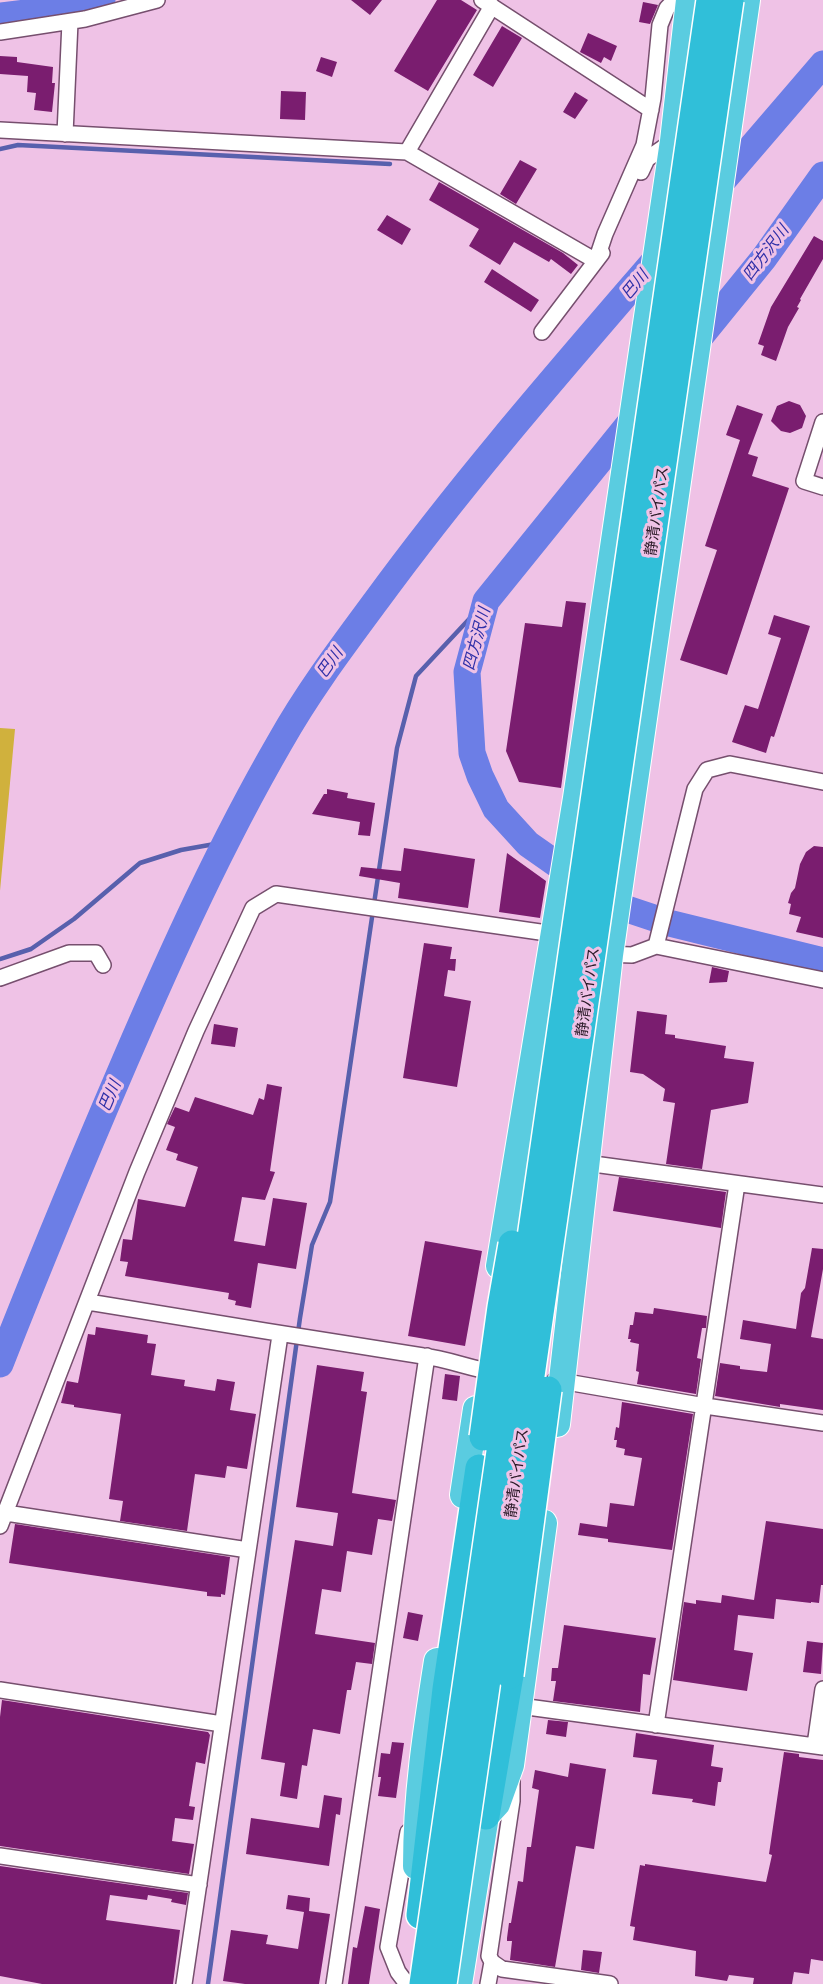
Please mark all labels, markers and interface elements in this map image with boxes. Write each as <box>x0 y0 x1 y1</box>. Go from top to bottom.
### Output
water label: 四方沢川 <box>739 222 793 284</box>
water label: 巴川 <box>617 267 653 303</box>
street label: 静清バイパス <box>642 465 672 557</box>
water label: 四方沢川 <box>459 606 495 672</box>
water label: 巴川 <box>313 644 347 682</box>
street label: 静清バイパス <box>573 946 603 1038</box>
water label: 巴川 <box>95 1078 125 1114</box>
street label: 静清バイパス <box>502 1427 532 1519</box>

